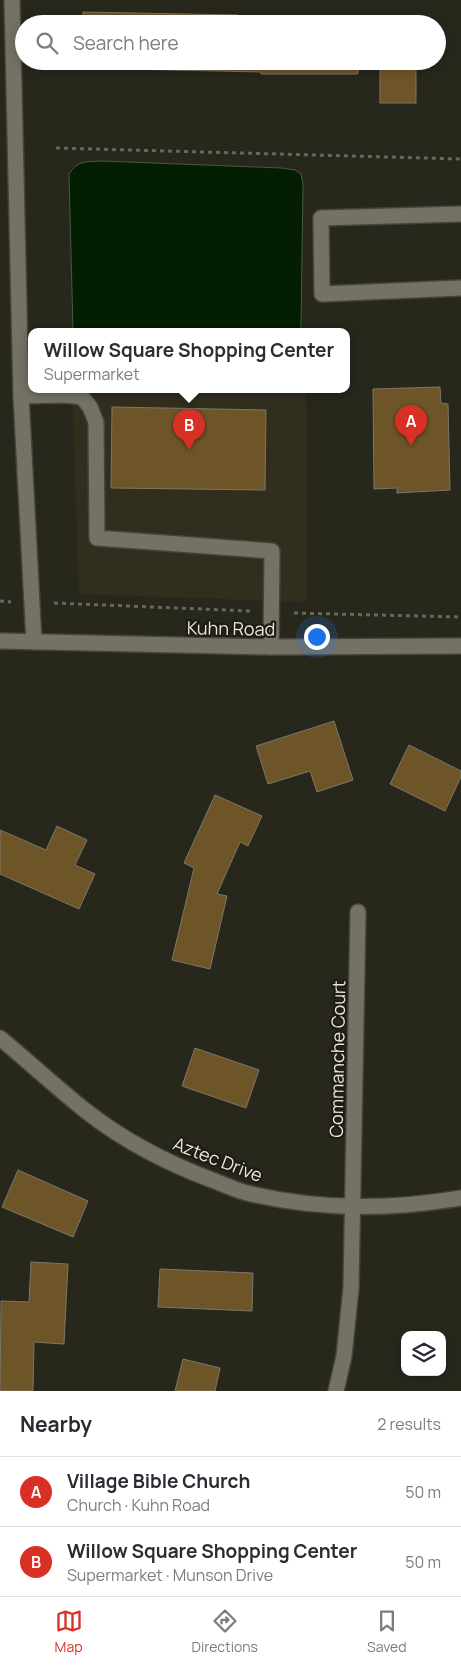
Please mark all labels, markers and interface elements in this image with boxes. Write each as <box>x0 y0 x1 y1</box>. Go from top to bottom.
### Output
search box <box>15 15 446 70</box>
icon: search <box>33 29 61 57</box>
text: Search here <box>73 30 179 56</box>
popup <box>28 328 350 393</box>
text: Willow Square Shopping Center <box>44 337 334 363</box>
text: Supermarket <box>44 363 140 385</box>
pin: A <box>395 405 427 446</box>
pin: B <box>173 409 205 450</box>
street label: Kuhn Road <box>187 615 275 641</box>
your location <box>304 624 330 650</box>
street label: Commanche Court <box>324 980 350 1138</box>
street label: Aztec Drive <box>170 1131 266 1187</box>
map controls <box>401 1331 446 1376</box>
button: layers <box>401 1331 446 1376</box>
text: Nearby <box>20 1410 92 1438</box>
text: 2 results <box>377 1413 441 1435</box>
text: Village Bible Church <box>67 1468 250 1494</box>
text: A <box>31 1481 41 1503</box>
text: 50 m <box>405 1481 441 1503</box>
text: Church · Kuhn Road <box>67 1494 210 1516</box>
text: Willow Square Shopping Center <box>67 1538 357 1564</box>
text: B <box>31 1551 41 1573</box>
text: 50 m <box>405 1551 441 1573</box>
text: Supermarket · Munson Drive <box>67 1564 273 1586</box>
tab: Map <box>55 1607 83 1656</box>
tab: Directions <box>192 1607 258 1656</box>
tab: Saved <box>367 1607 406 1656</box>

